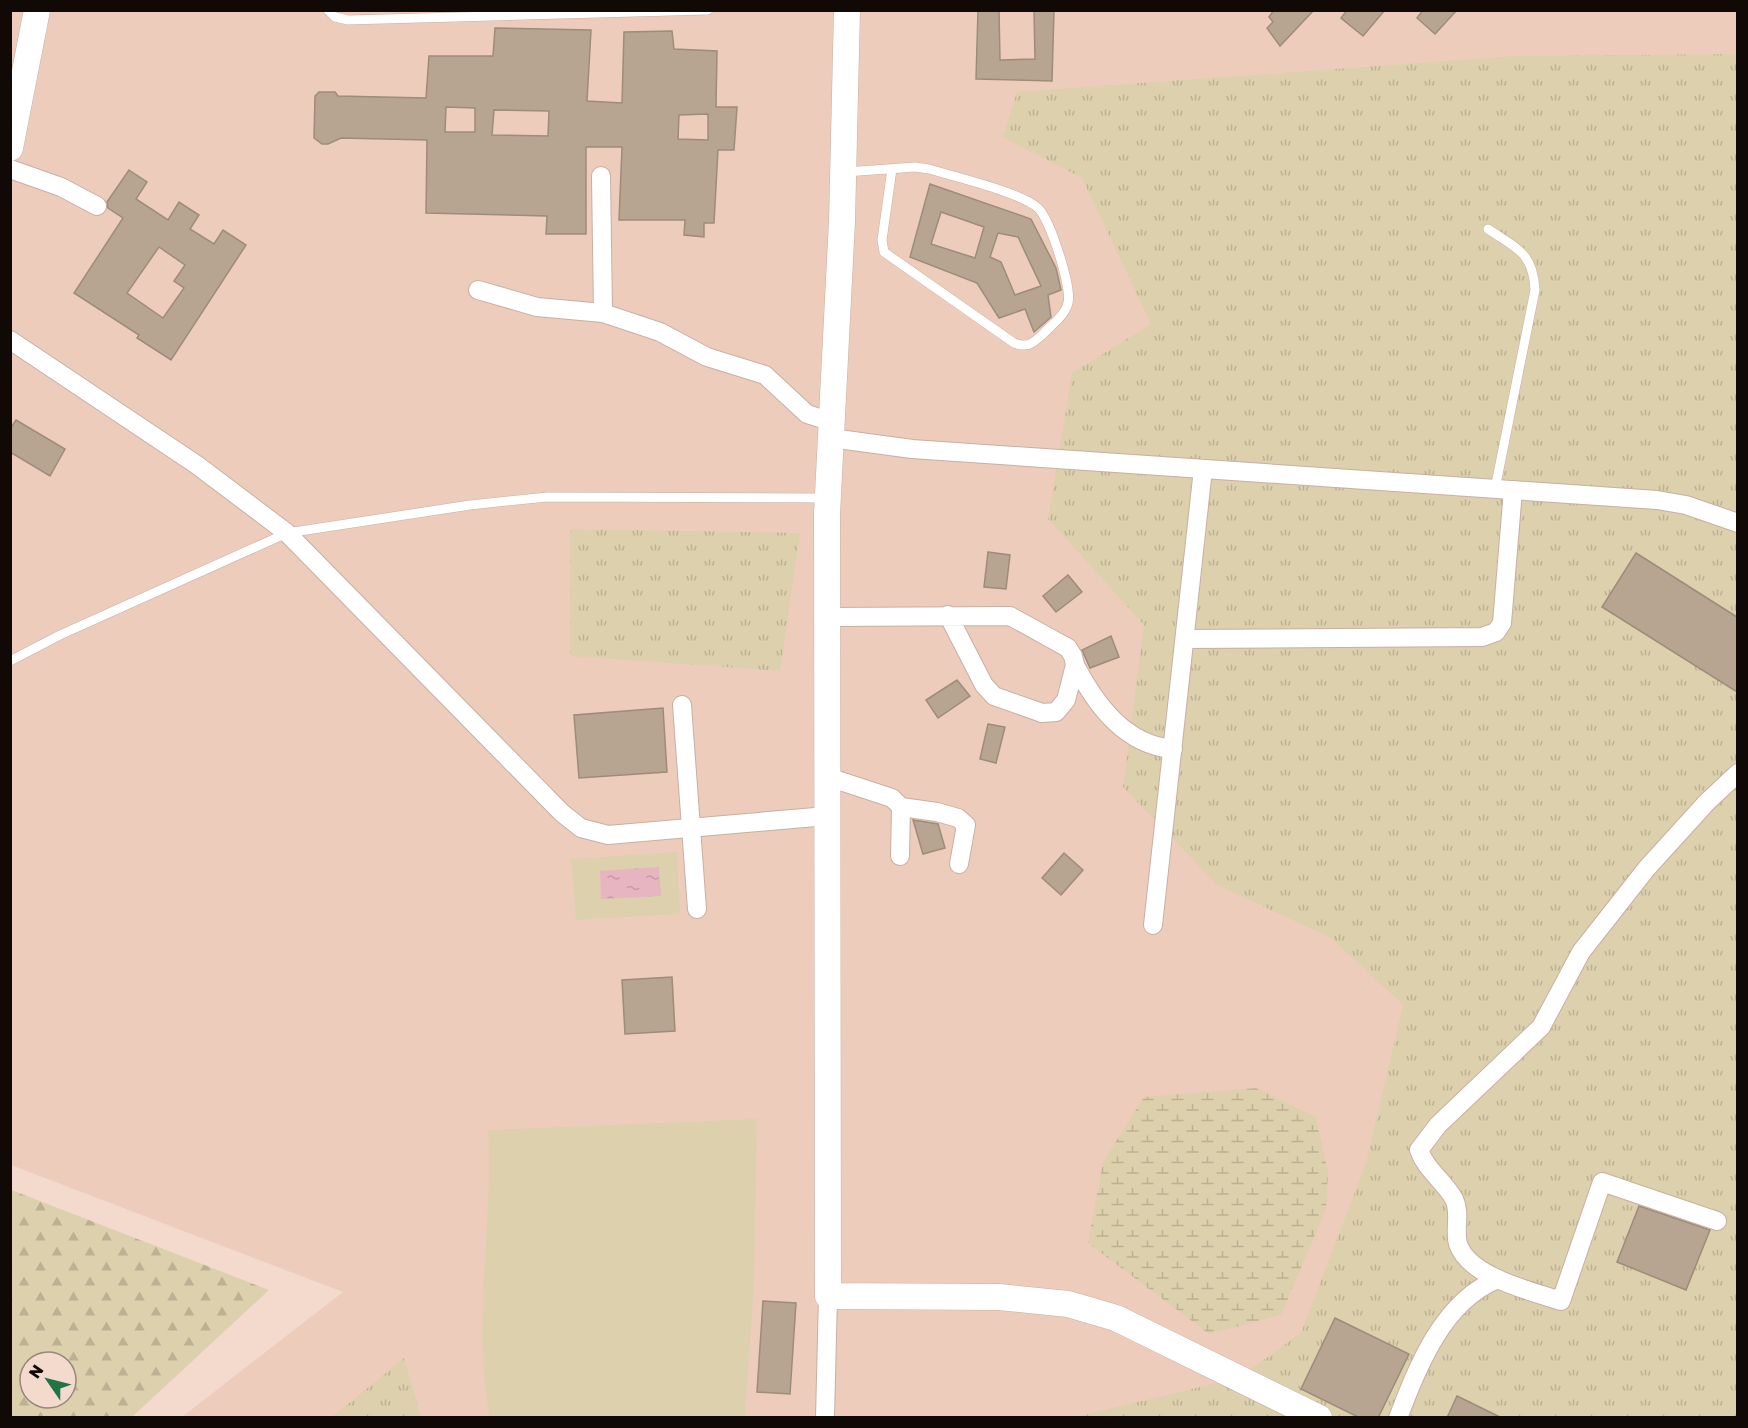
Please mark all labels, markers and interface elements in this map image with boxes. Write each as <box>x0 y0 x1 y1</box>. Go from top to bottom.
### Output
north arrow <box>18 1350 78 1410</box>
text: N <box>24 1361 47 1382</box>

